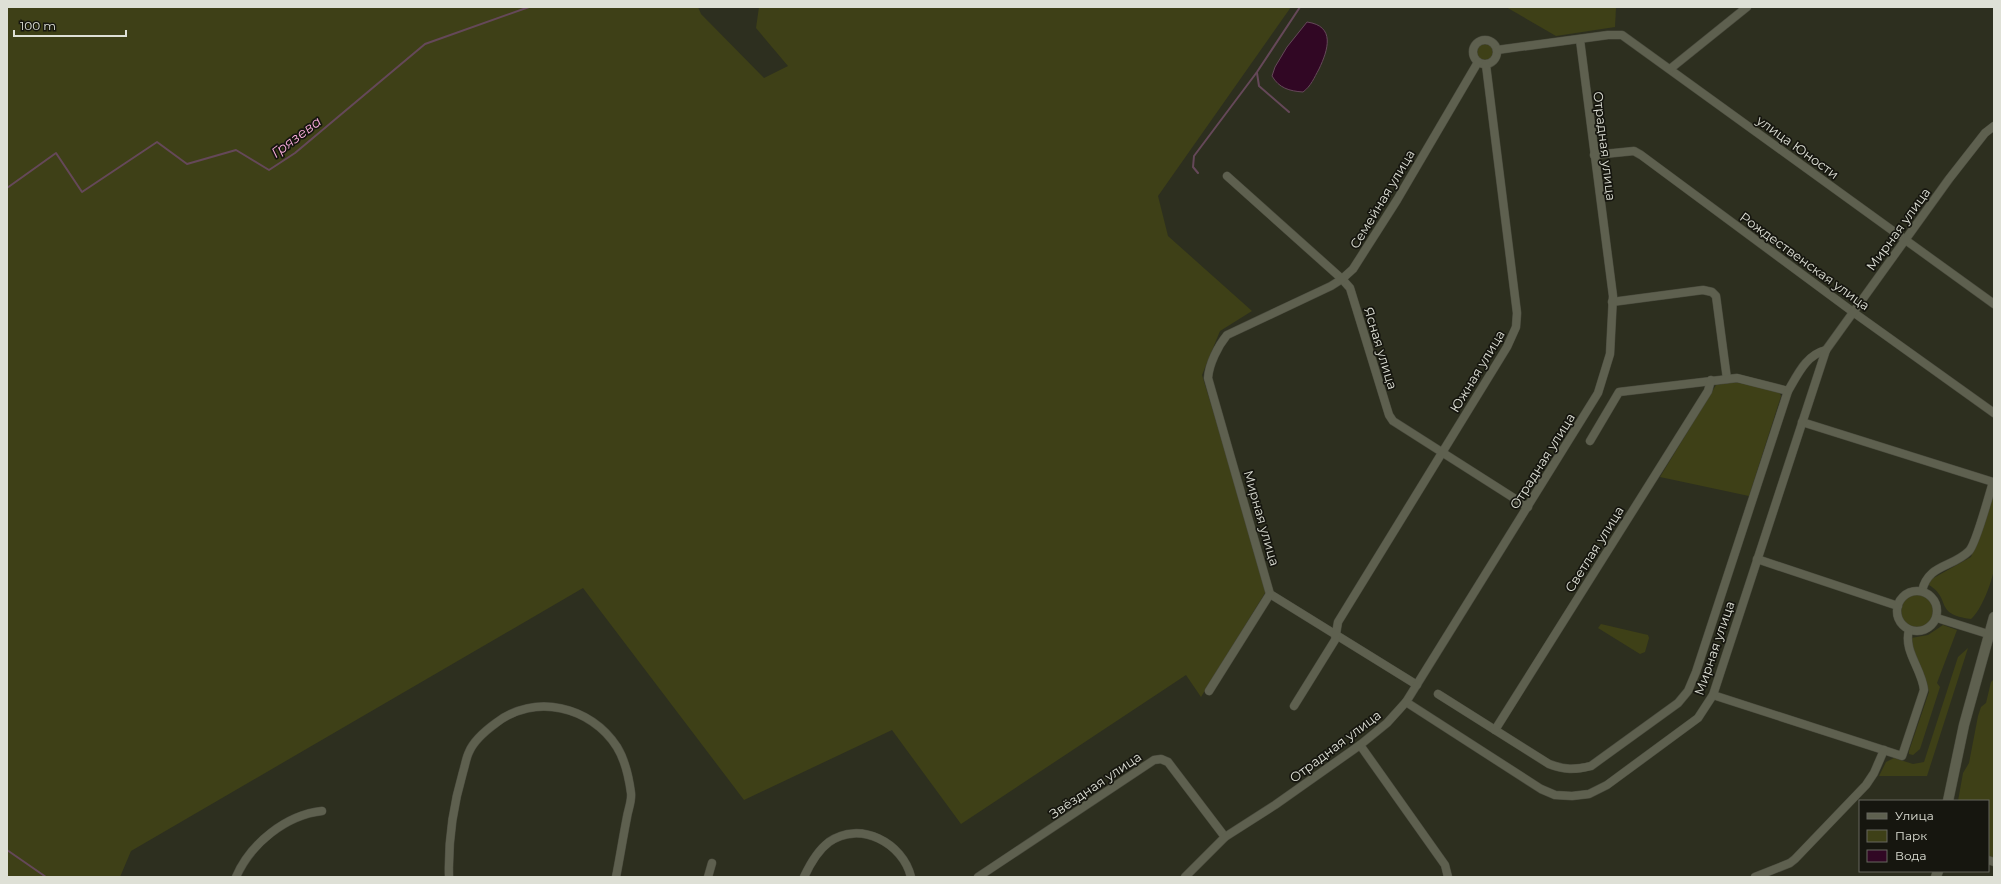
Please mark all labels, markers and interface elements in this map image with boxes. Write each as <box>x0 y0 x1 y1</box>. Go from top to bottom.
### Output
scale bar <box>14 12 126 38</box>
text: 100 m <box>20 18 56 33</box>
street label: Отрадная улица <box>1590 90 1620 202</box>
street label: улица Юности <box>1753 111 1842 182</box>
water label: Грязева <box>267 112 325 162</box>
street label: Семейная улица <box>1346 147 1418 251</box>
street label: Мирная улица <box>1863 184 1933 274</box>
street label: Рождественская улица <box>1737 209 1873 313</box>
street label: Ясная улица <box>1361 305 1401 391</box>
street label: Южная улица <box>1446 327 1508 415</box>
street label: Отрадная улица <box>1506 410 1578 512</box>
street label: Мирная улица <box>1241 468 1283 568</box>
street label: Светлая улица <box>1561 503 1627 595</box>
street label: Мирная улица <box>1690 599 1738 697</box>
street label: Отрадная улица <box>1286 706 1384 786</box>
street label: Звёздная улица <box>1046 748 1144 822</box>
legend <box>1859 800 1989 872</box>
text: Улица <box>1895 808 1934 823</box>
text: Парк <box>1895 828 1927 843</box>
text: Вода <box>1895 848 1926 863</box>

